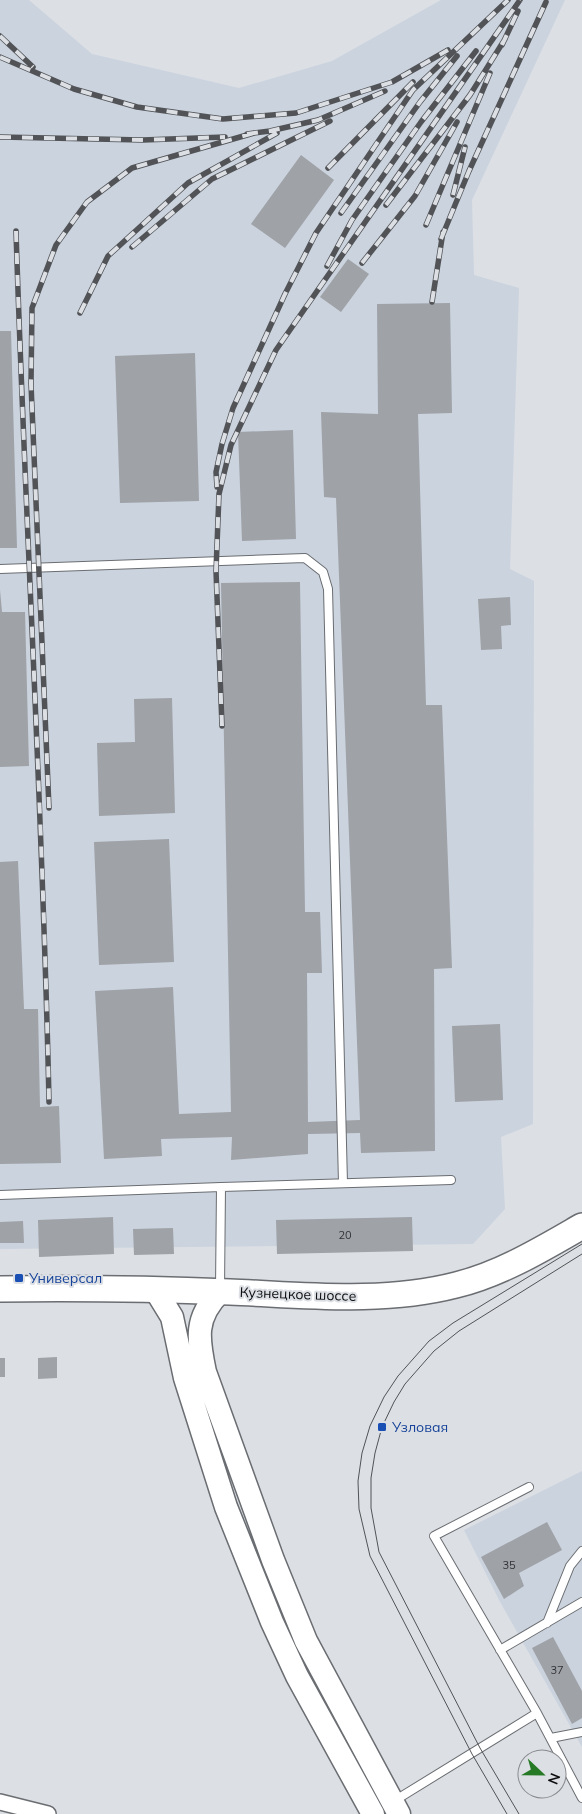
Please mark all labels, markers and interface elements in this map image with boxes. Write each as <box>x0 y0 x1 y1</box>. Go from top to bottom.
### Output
house number: 20 <box>338 1228 352 1242</box>
place label: Универсал <box>28 1269 102 1287</box>
marker: Универсал <box>13 1272 25 1284</box>
street label: Кузнецкое шоссе <box>239 1283 357 1305</box>
place label: Узловая <box>391 1418 448 1436</box>
marker: Узловая <box>376 1421 388 1433</box>
house number: 35 <box>502 1558 516 1572</box>
house number: 37 <box>550 1663 564 1677</box>
north arrow <box>517 1749 567 1799</box>
text: N <box>544 1771 564 1787</box>

